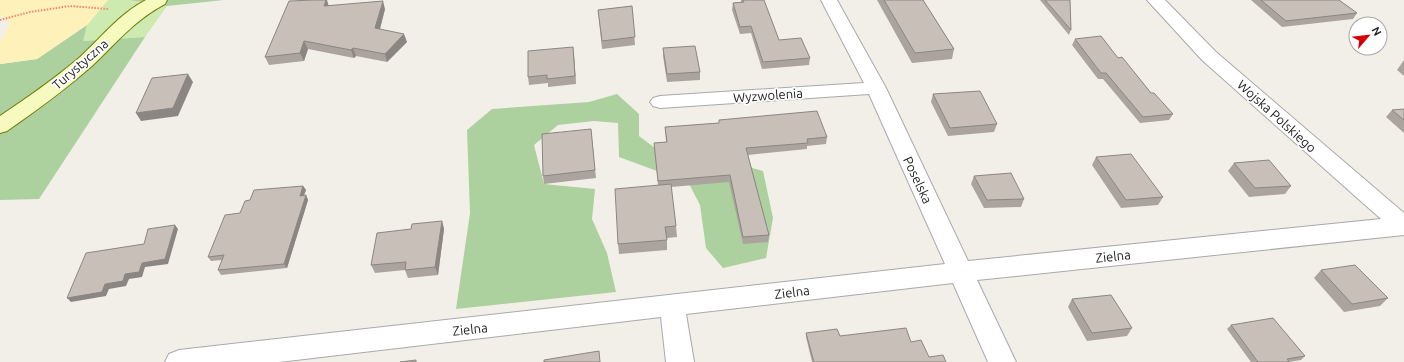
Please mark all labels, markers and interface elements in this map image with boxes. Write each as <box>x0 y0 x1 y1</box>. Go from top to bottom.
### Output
north arrow <box>1348 16 1388 56</box>
text: N <box>1370 25 1384 38</box>
street label: Turystyczna <box>49 36 111 92</box>
street label: Wojska Polskiego <box>1235 77 1319 155</box>
street label: Wyzwolenia <box>733 86 803 104</box>
street label: Poselska <box>901 154 935 206</box>
street label: Zielna <box>1095 247 1131 265</box>
street label: Zielna <box>774 283 810 301</box>
street label: Zielna <box>452 320 488 338</box>

